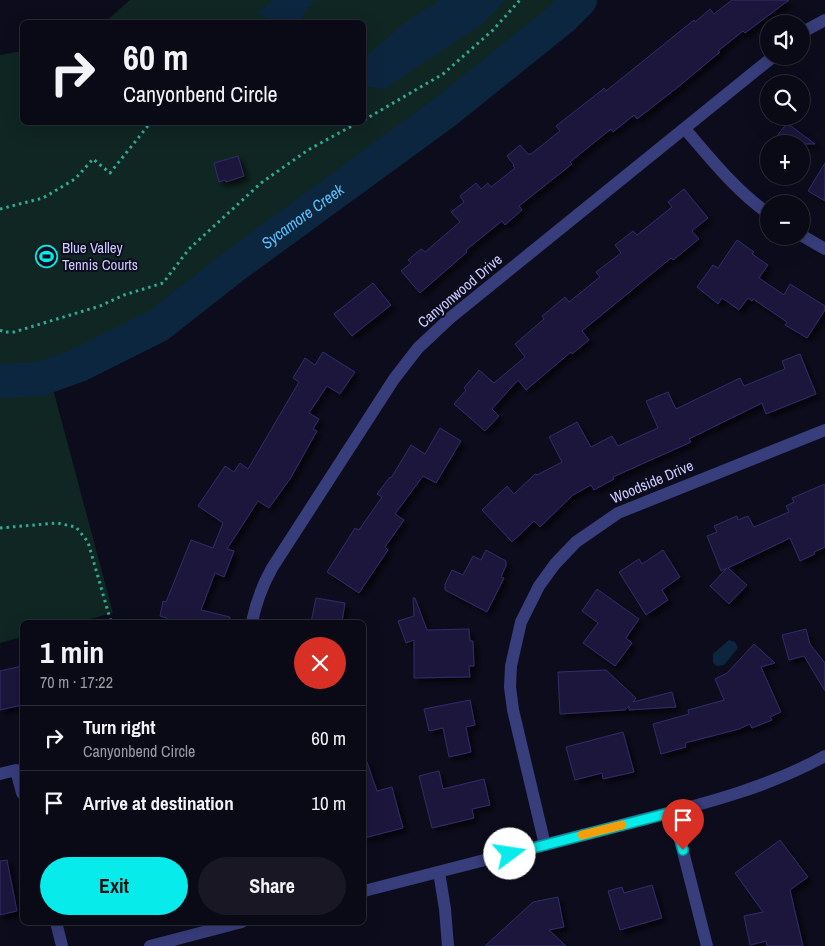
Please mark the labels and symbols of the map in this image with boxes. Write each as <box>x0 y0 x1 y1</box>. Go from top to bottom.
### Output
water label: Sycamore Creek <box>256 178 349 254</box>
place label: Blue Valley Tennis Courts <box>62 237 138 275</box>
sports icon: Blue Valley Tennis Courts <box>34 245 58 269</box>
street label: Canyonwood Drive <box>413 249 507 332</box>
street label: Woodside Drive <box>607 455 697 508</box>
pin <box>662 799 704 850</box>
position arrow <box>483 827 535 879</box>

